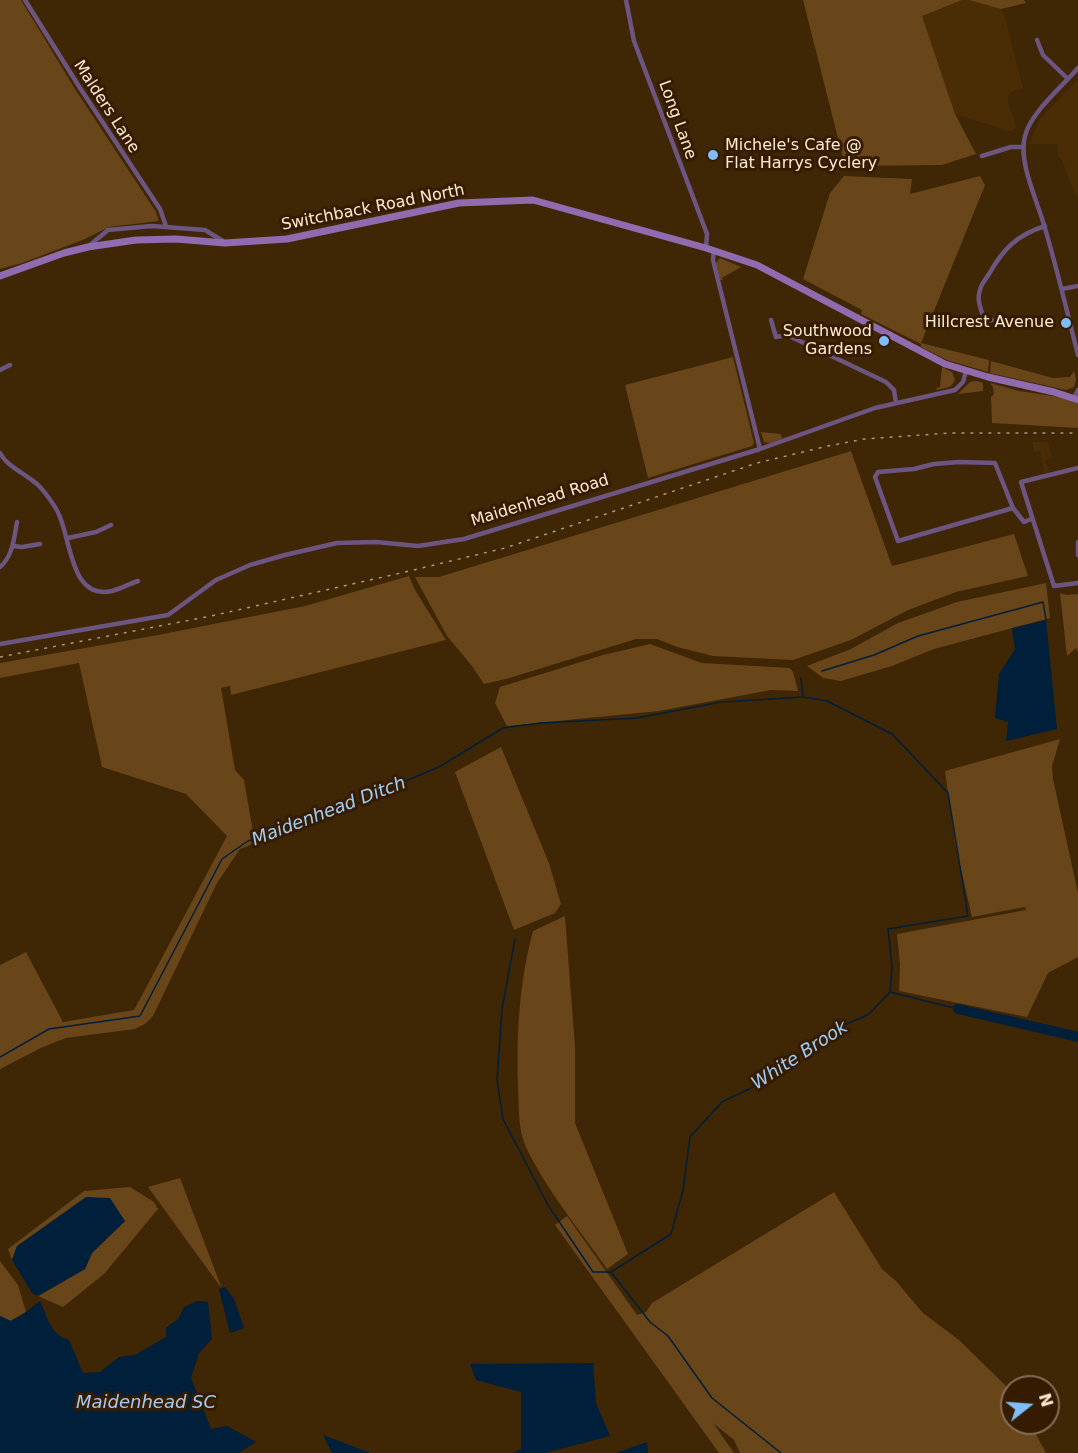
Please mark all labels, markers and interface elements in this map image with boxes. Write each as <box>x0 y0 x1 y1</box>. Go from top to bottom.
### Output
street label: Malders Lane <box>69 57 143 157</box>
street label: Long Lane <box>654 78 700 162</box>
place label: Michele's Cafe @ Flat Harrys Cyclery <box>725 136 877 174</box>
marker: Michele's Cafe @ Flat Harrys Cyclery <box>706 148 720 162</box>
street label: Switchback Road North <box>280 181 466 235</box>
place label: Hillcrest Avenue <box>925 313 1054 333</box>
marker: Hillcrest Avenue <box>1059 316 1073 330</box>
place label: Southwood Gardens <box>783 322 872 360</box>
marker: Southwood Gardens <box>877 334 891 348</box>
street label: Maidenhead Road <box>469 471 611 531</box>
water label: Maidenhead Ditch <box>249 773 409 851</box>
water label: White Brook <box>748 1017 852 1095</box>
north arrow <box>1000 1375 1060 1435</box>
text: N <box>1035 1391 1057 1409</box>
water label: Maidenhead SC <box>76 1392 216 1414</box>

